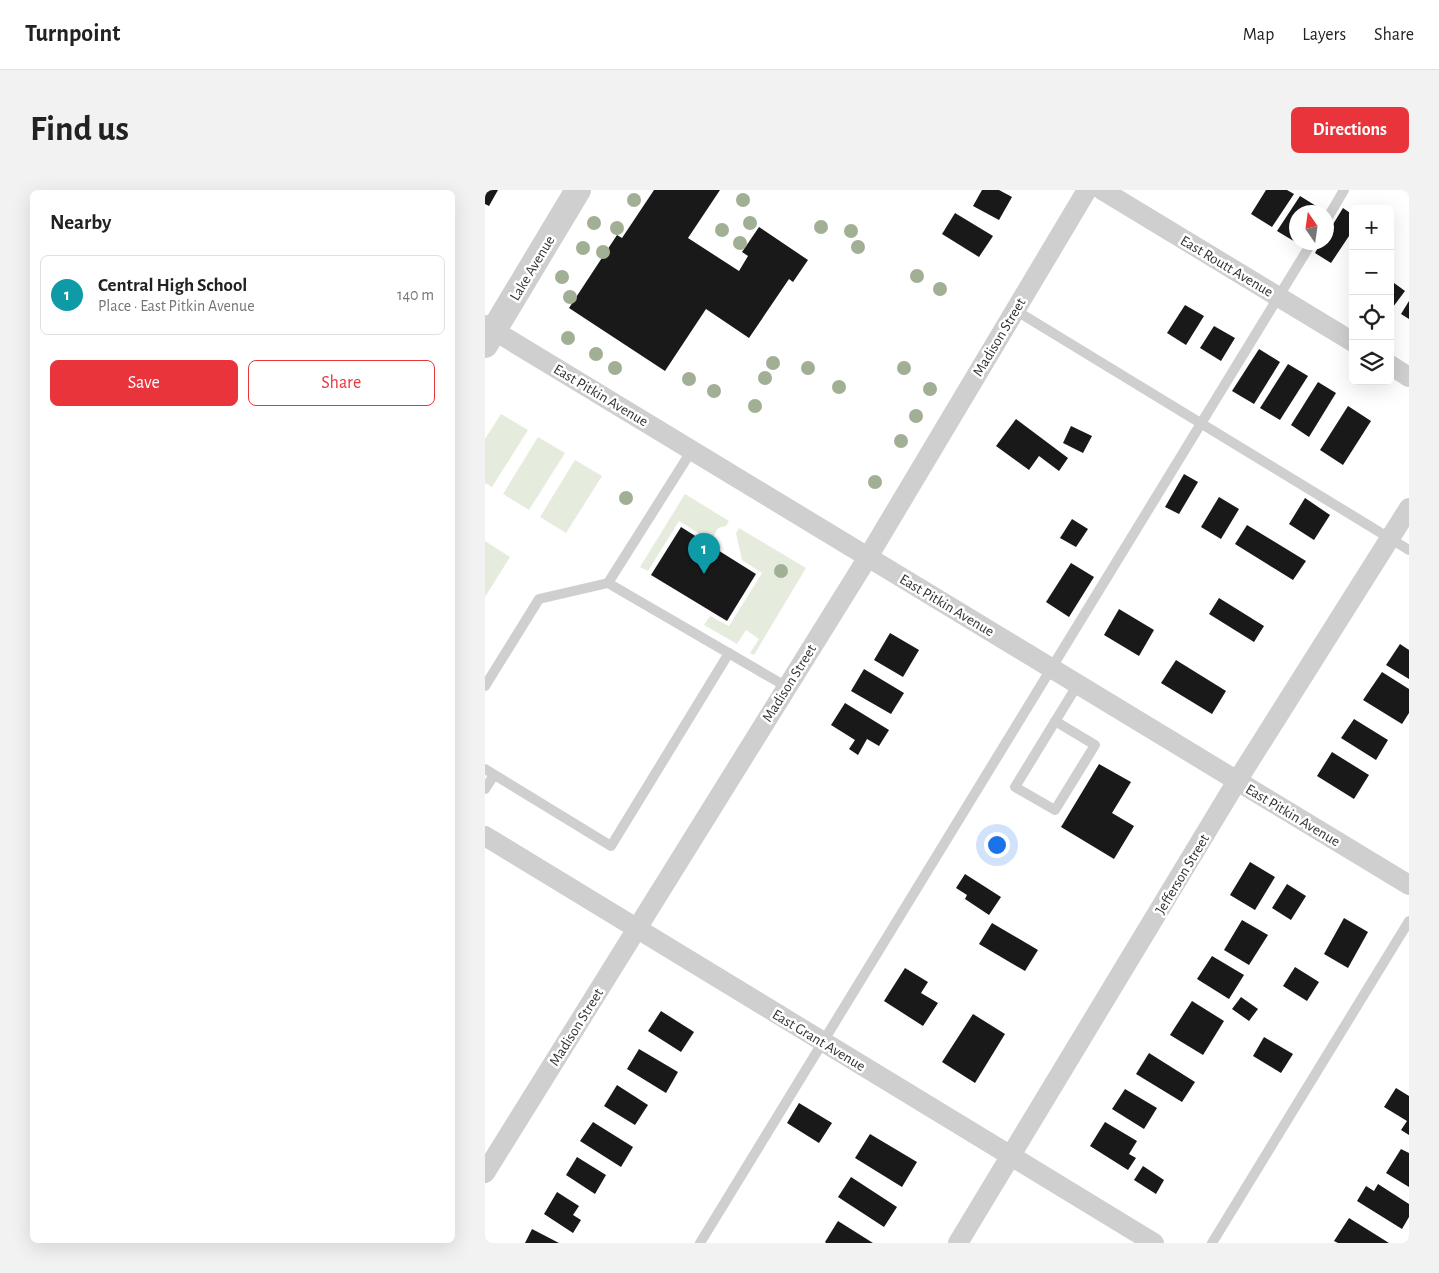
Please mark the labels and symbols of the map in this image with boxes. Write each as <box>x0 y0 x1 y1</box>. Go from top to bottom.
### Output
north arrow <box>1289 205 1334 250</box>
street label: Lake Avenue <box>507 233 558 303</box>
street label: East Routt Avenue <box>1178 233 1276 300</box>
street label: Madison Street <box>970 295 1029 379</box>
street label: East Pitkin Avenue <box>551 361 651 430</box>
pin: 1 <box>688 533 720 574</box>
street label: East Pitkin Avenue <box>897 571 997 640</box>
street label: Madison Street <box>760 642 819 725</box>
street label: East Pitkin Avenue <box>1243 781 1343 850</box>
your location <box>984 832 1010 858</box>
street label: Jefferson Street <box>1153 832 1212 917</box>
street label: Madison Street <box>547 986 606 1069</box>
street label: East Grant Avenue <box>770 1007 868 1074</box>

